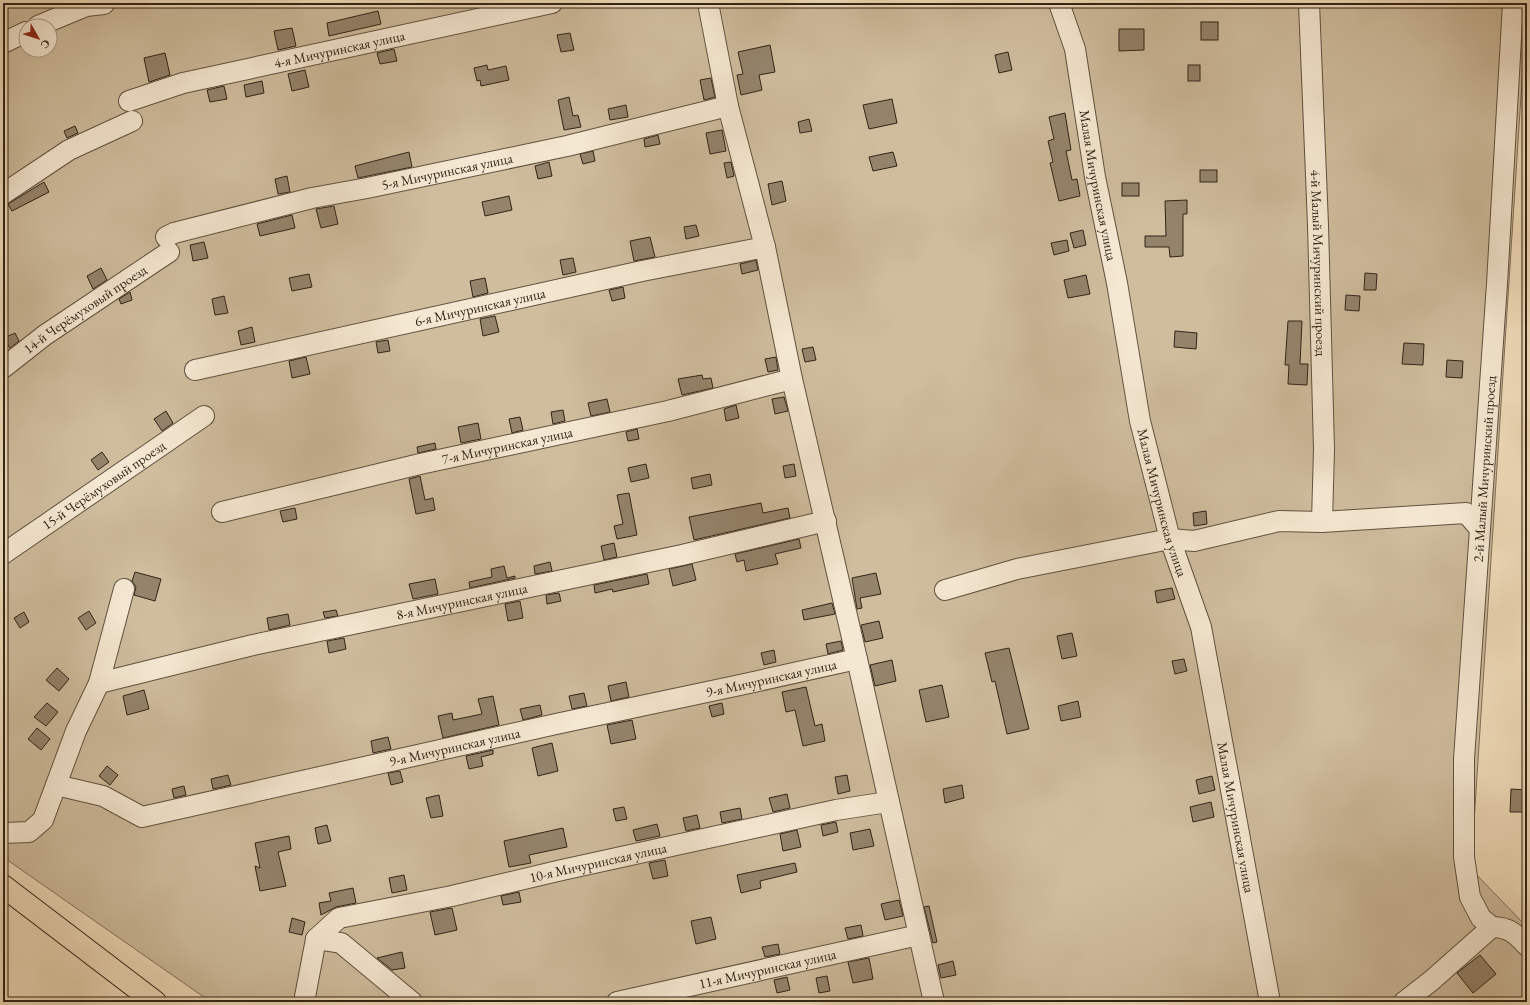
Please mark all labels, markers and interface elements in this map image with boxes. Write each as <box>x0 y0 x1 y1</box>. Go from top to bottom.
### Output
north arrow <box>18 18 58 58</box>
street label: 4-я Мичуринская улица <box>272 26 407 72</box>
text: С <box>38 37 54 52</box>
street label: Малая Мичуринская улица <box>1076 109 1121 263</box>
street label: 5-я Мичуринская улица <box>380 149 515 194</box>
street label: 4-й Малый Мичуринский проезд <box>1307 169 1331 357</box>
street label: 14-й Черёмуховый проезд <box>20 260 151 358</box>
street label: 6-я Мичуринская улица <box>413 284 548 330</box>
street label: 2-й Малый Мичуринский проезд <box>1469 375 1500 563</box>
street label: 7-я Мичуринская улица <box>440 423 575 468</box>
street label: Малая Мичуринская улица <box>1133 427 1192 580</box>
street label: 15-й Черёмуховый проезд <box>38 436 169 534</box>
street label: 8-я Мичуринская улица <box>395 579 529 624</box>
street label: 9-я Мичуринская улица <box>704 655 839 701</box>
street label: 9-я Мичуринская улица <box>388 723 522 770</box>
street label: Малая Мичуринская улица <box>1213 740 1259 895</box>
street label: 10-я Мичуринская улица <box>527 838 669 886</box>
street label: 11-я Мичуринская улица <box>697 945 838 993</box>

